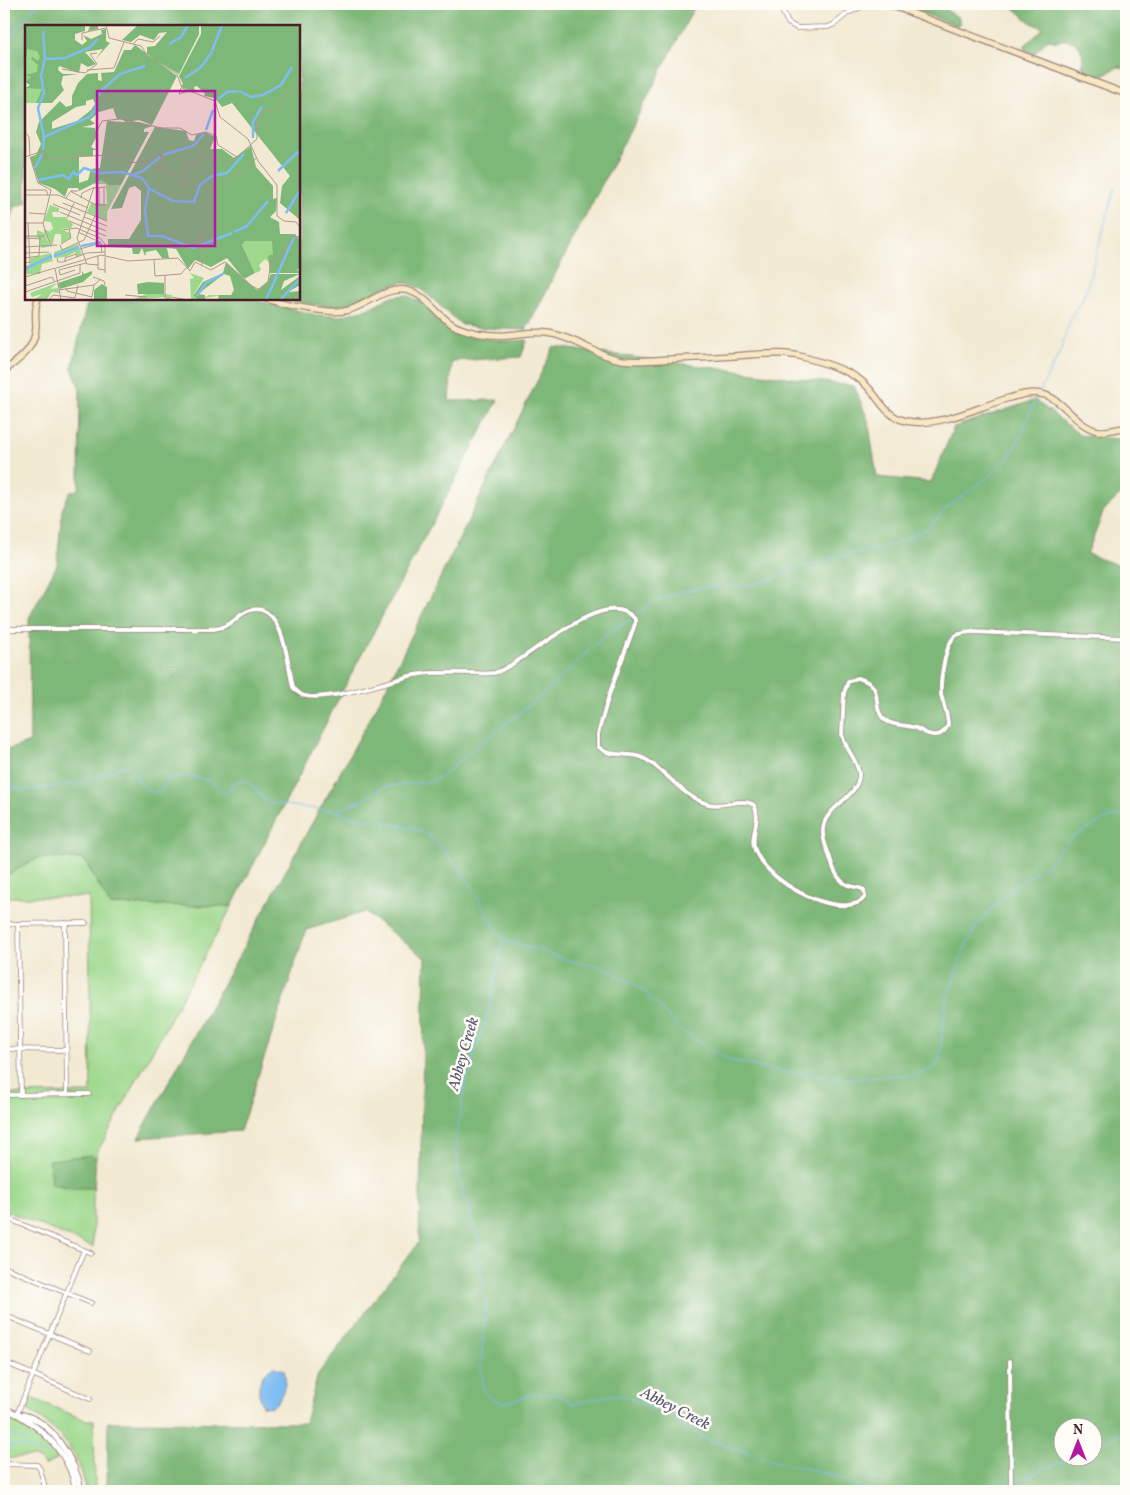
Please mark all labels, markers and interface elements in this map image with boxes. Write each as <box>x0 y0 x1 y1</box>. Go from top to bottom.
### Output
inset map <box>25 25 300 300</box>
water label: Abbey Creek <box>443 1014 485 1094</box>
water label: Abbey Creek <box>635 1382 714 1436</box>
north arrow <box>1052 1418 1102 1468</box>
text: N <box>1073 1421 1083 1440</box>

